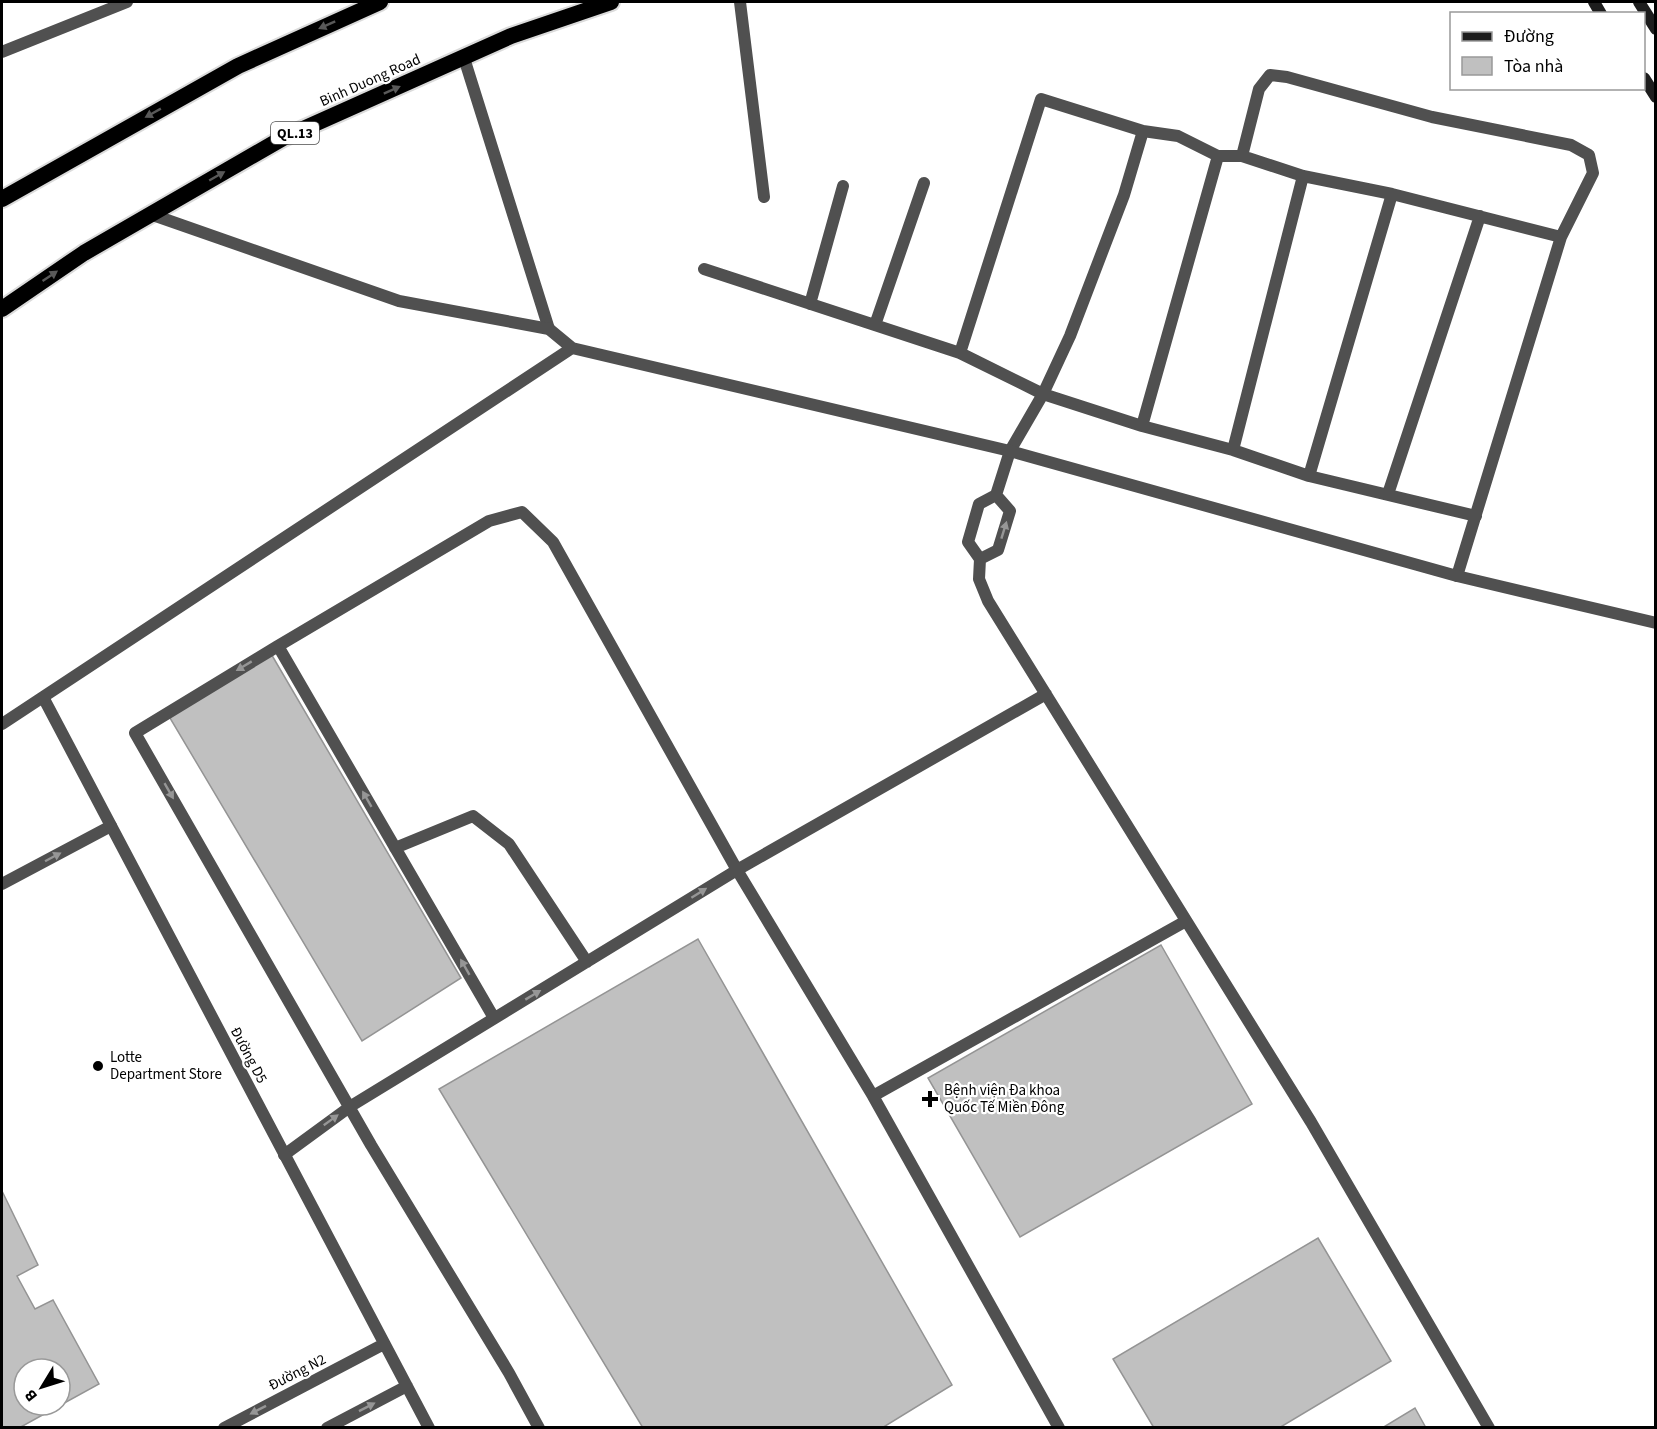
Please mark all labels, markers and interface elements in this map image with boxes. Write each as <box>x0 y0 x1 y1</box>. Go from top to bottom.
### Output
legend <box>1450 12 1645 90</box>
one-way arrow <box>318 20 335 29</box>
text: Đường <box>1504 24 1554 49</box>
street label: Binh Duong Road <box>316 49 424 112</box>
text: Tòa nhà <box>1504 54 1563 79</box>
one-way arrow <box>383 85 400 94</box>
one-way arrow <box>144 108 161 118</box>
road number: QL.13 <box>271 122 319 144</box>
one-way arrow <box>209 170 225 181</box>
one-way arrow <box>42 271 58 282</box>
one-way arrow <box>1000 521 1009 539</box>
one-way arrow <box>236 661 252 672</box>
one-way arrow <box>164 783 174 800</box>
one-way arrow <box>362 790 372 807</box>
one-way arrow <box>45 852 62 862</box>
one-way arrow <box>691 887 707 898</box>
one-way arrow <box>460 959 470 976</box>
one-way arrow <box>525 989 541 1000</box>
street label: Đường D5 <box>225 1023 272 1087</box>
place label: Lotte Department Store <box>110 1047 222 1085</box>
marker: Lotte Department Store <box>91 1059 105 1073</box>
place label: Bệnh viện Đa khoa Quốc Tế Miền Đông <box>944 1080 1065 1118</box>
marker: Bệnh viện Đa khoa Quốc Tế Miền Đông <box>921 1090 939 1108</box>
one-way arrow <box>323 1114 339 1126</box>
street label: Đường N2 <box>265 1349 330 1396</box>
north arrow <box>12 1357 72 1417</box>
text: B <box>19 1385 43 1406</box>
one-way arrow <box>359 1402 376 1412</box>
one-way arrow <box>249 1405 266 1415</box>

